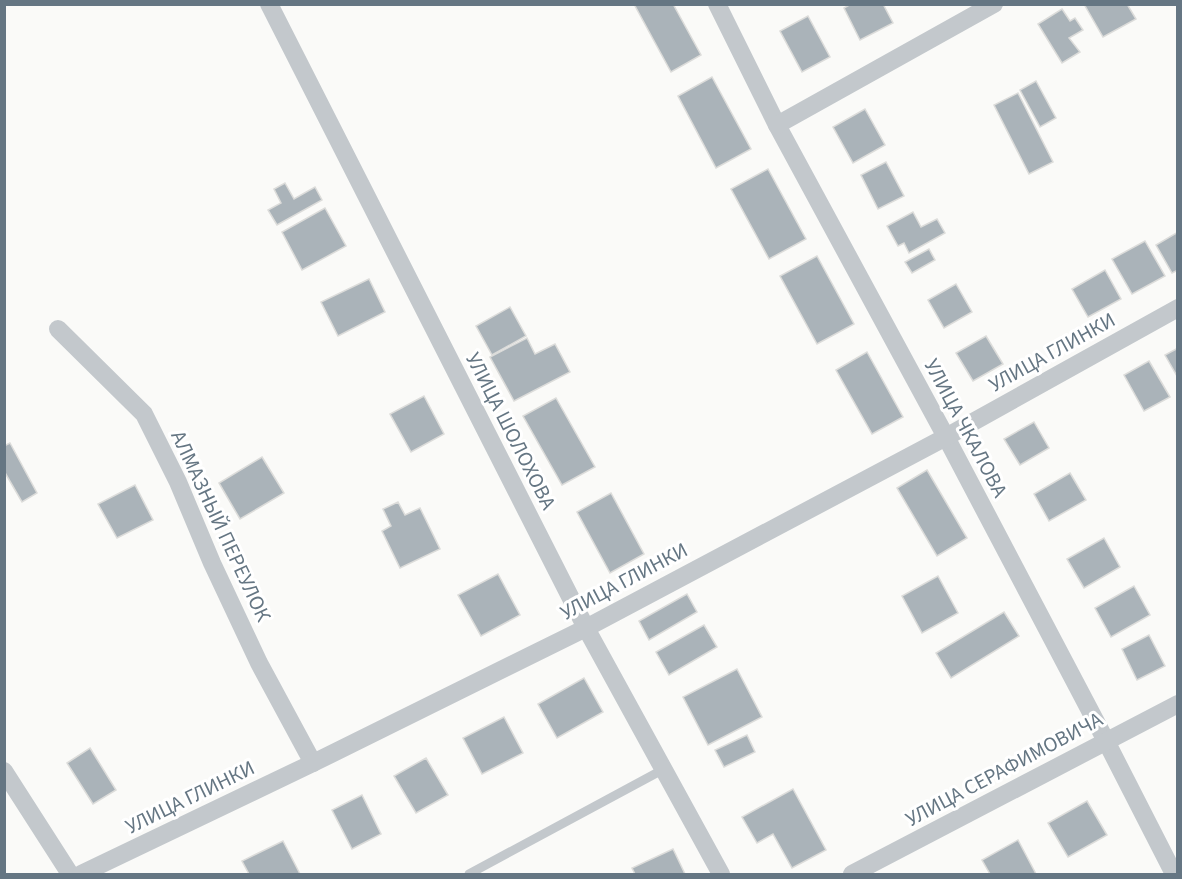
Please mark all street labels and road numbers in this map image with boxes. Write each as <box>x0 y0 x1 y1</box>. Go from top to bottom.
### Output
street label: УЛИЦА ГЛИНКИ <box>983 305 1121 399</box>
street label: УЛИЦА ШОЛОХОВА <box>458 347 564 515</box>
street label: УЛИЦА ЧКАЛОВА <box>917 353 1015 503</box>
street label: АЛМАЗНЫЙ ПЕРЕУЛОК <box>163 425 279 627</box>
street label: УЛИЦА ГЛИНКИ <box>555 535 693 627</box>
street label: УЛИЦА СЕРАФИМОВИЧА <box>900 704 1108 834</box>
street label: УЛИЦА ГЛИНКИ <box>120 753 260 841</box>

